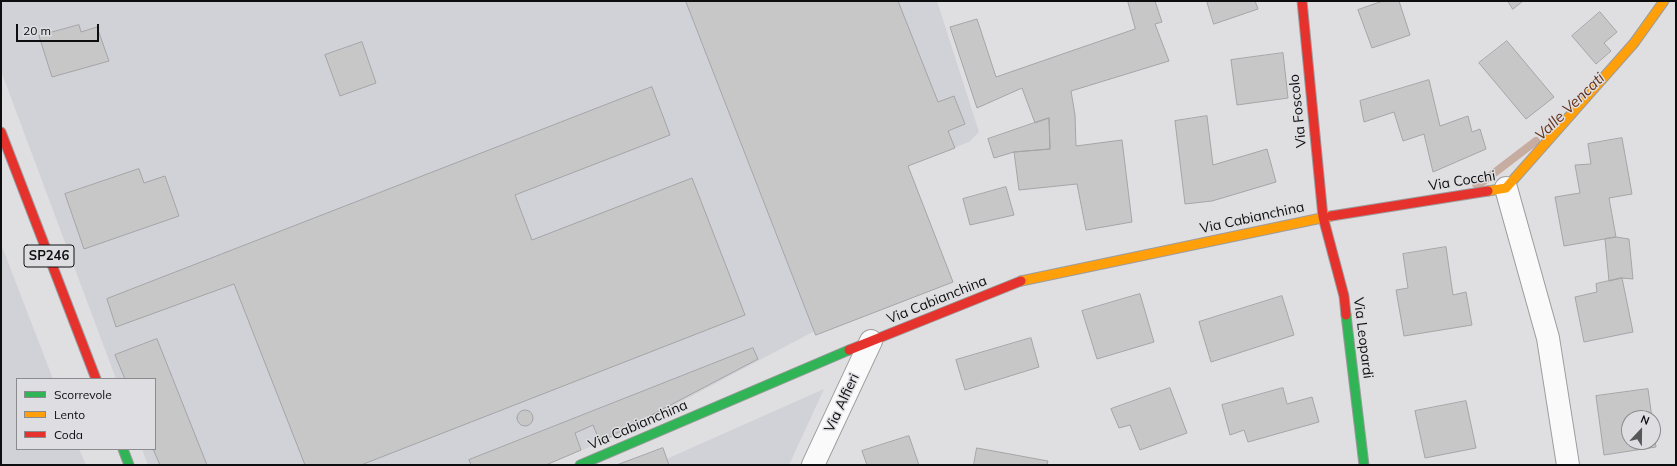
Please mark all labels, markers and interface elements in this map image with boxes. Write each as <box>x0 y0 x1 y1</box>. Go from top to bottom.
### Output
scale bar <box>18 16 101 42</box>
text: 20 m <box>23 23 51 38</box>
water label: Valle Vencati <box>1532 69 1608 145</box>
street label: Via Foscolo <box>1286 73 1310 149</box>
street label: Via Cocchi <box>1427 167 1497 195</box>
street label: Via Cabianchina <box>1198 199 1306 237</box>
road number: SP246 <box>24 245 74 267</box>
street label: Via Cabianchina <box>885 272 989 328</box>
street label: Via Leopardi <box>1350 296 1376 380</box>
street label: Via Alfieri <box>821 371 863 435</box>
legend <box>16 378 156 450</box>
text: Scorrevole <box>54 387 112 402</box>
street label: Via Cabianchina <box>586 396 690 454</box>
text: Lento <box>54 407 85 422</box>
north arrow <box>1621 410 1661 450</box>
text: N <box>1639 412 1652 428</box>
text: Coda <box>54 427 83 442</box>

